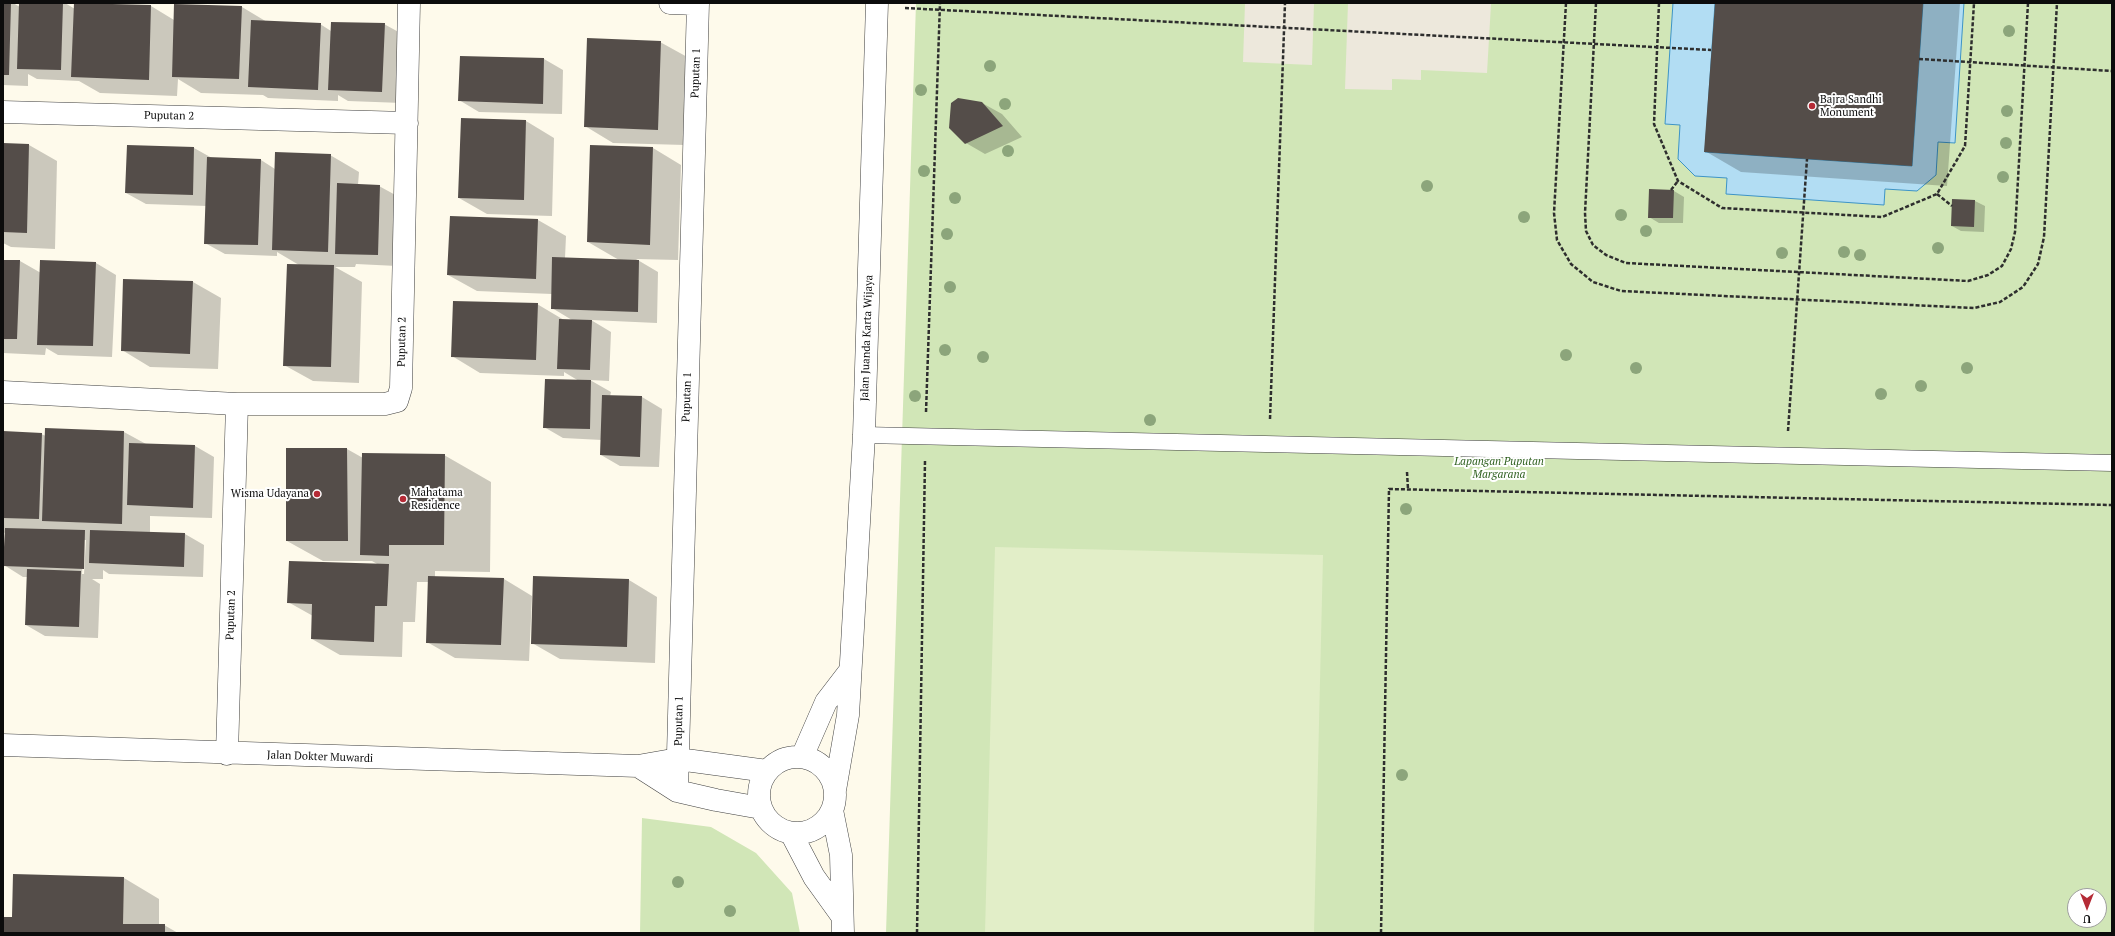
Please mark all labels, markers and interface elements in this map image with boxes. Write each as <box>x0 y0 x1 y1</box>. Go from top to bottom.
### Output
street label: Puputan 1 <box>689 48 703 98</box>
place label: Bajra Sandhi Monument <box>1820 93 1882 119</box>
marker: Bajra Sandhi Monument <box>1807 101 1817 111</box>
street label: Puputan 2 <box>144 109 194 123</box>
street label: Jalan Juanda Karta Wijaya <box>858 275 876 401</box>
street label: Puputan 2 <box>395 317 409 367</box>
street label: Puputan 1 <box>680 372 694 422</box>
park label: Lapangan Puputan Margarana <box>1454 455 1544 481</box>
place label: Mahatama Residence <box>411 486 463 512</box>
place label: Wisma Udayana <box>231 487 309 501</box>
marker: Wisma Udayana <box>312 489 322 499</box>
marker: Mahatama Residence <box>398 494 408 504</box>
street label: Puputan 2 <box>224 590 238 640</box>
street label: Puputan 1 <box>672 696 686 746</box>
street label: Jalan Dokter Muwardi <box>267 749 373 765</box>
north arrow <box>2067 888 2107 928</box>
text: U <box>2083 912 2091 926</box>

